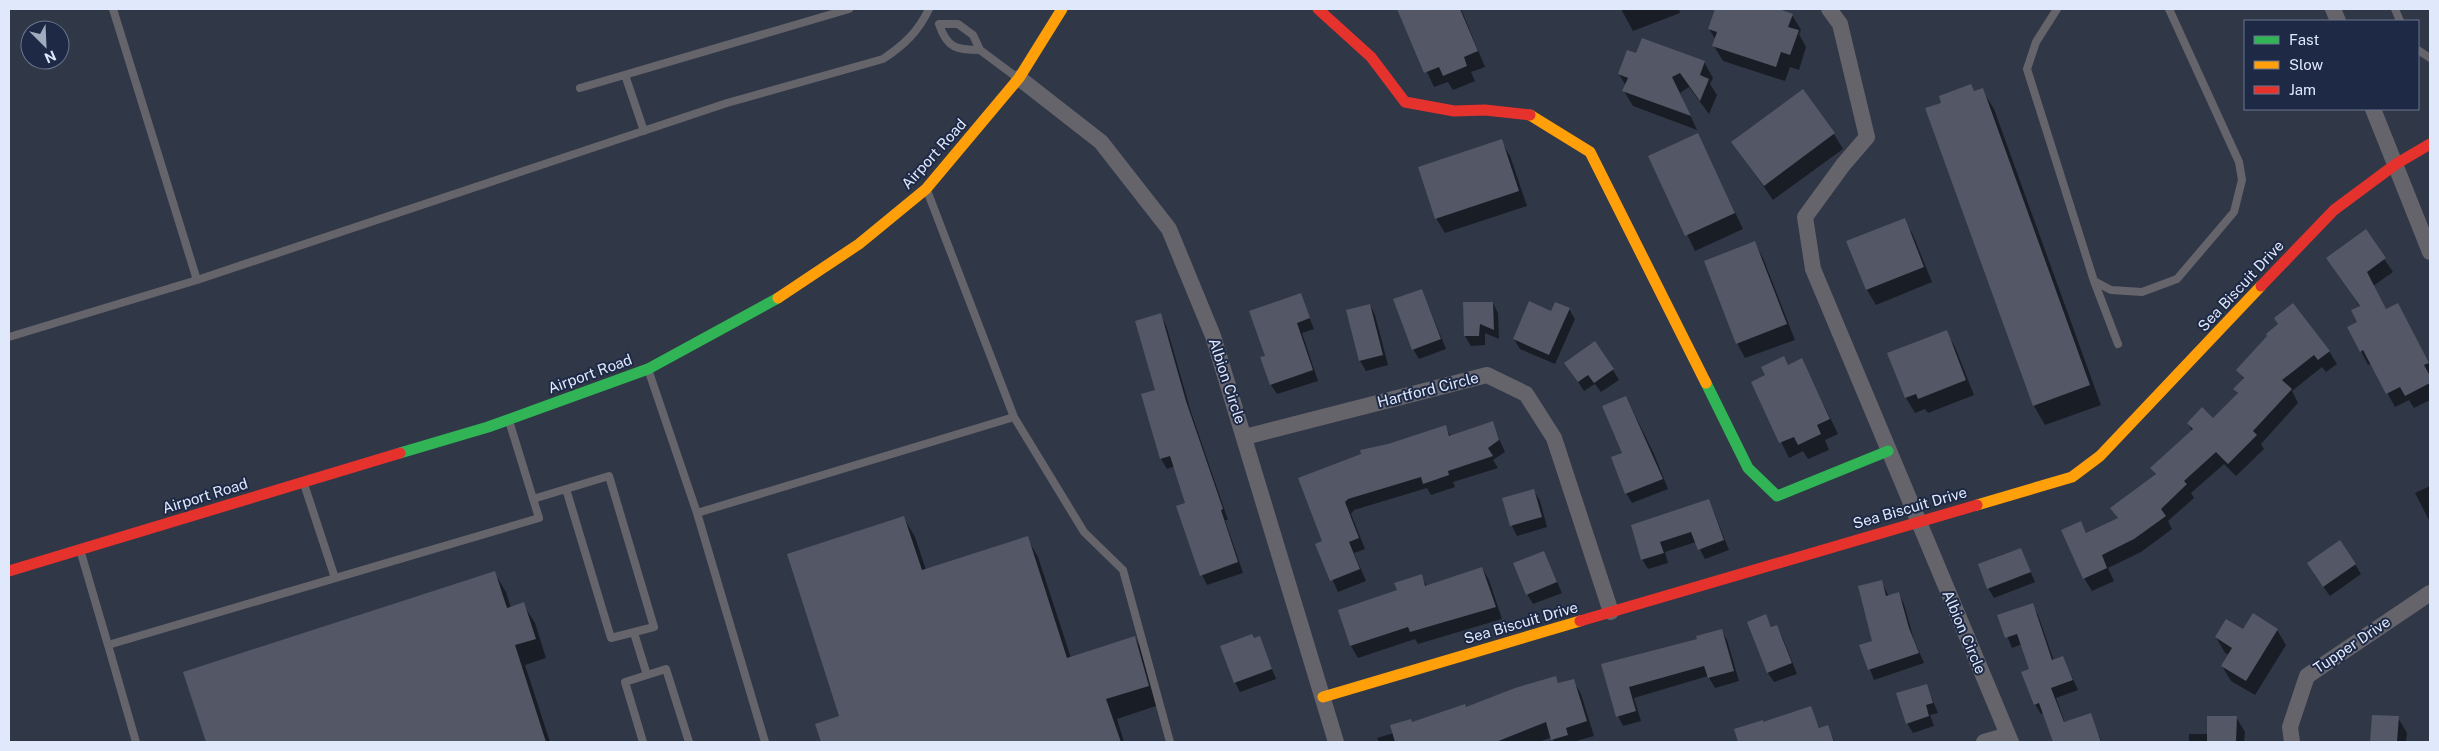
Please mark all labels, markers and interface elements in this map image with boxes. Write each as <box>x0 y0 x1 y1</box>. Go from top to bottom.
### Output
north arrow <box>20 20 70 70</box>
legend <box>2244 20 2419 110</box>
text: Fast <box>2289 31 2319 48</box>
text: N <box>42 47 59 66</box>
text: Slow <box>2289 56 2324 73</box>
text: Jam <box>2289 81 2316 98</box>
street label: Airport Road <box>898 115 970 192</box>
street label: Sea Biscuit Drive <box>2194 237 2287 335</box>
street label: Albion Circle <box>1206 336 1249 426</box>
street label: Airport Road <box>545 350 634 397</box>
street label: Hartford Circle <box>1375 369 1480 410</box>
street label: Airport Road <box>160 474 250 517</box>
street label: Sea Biscuit Drive <box>1851 483 1969 532</box>
street label: Albion Circle <box>1939 587 1990 676</box>
street label: Sea Biscuit Drive <box>1462 598 1580 647</box>
street label: Tupper Drive <box>2310 613 2393 676</box>

